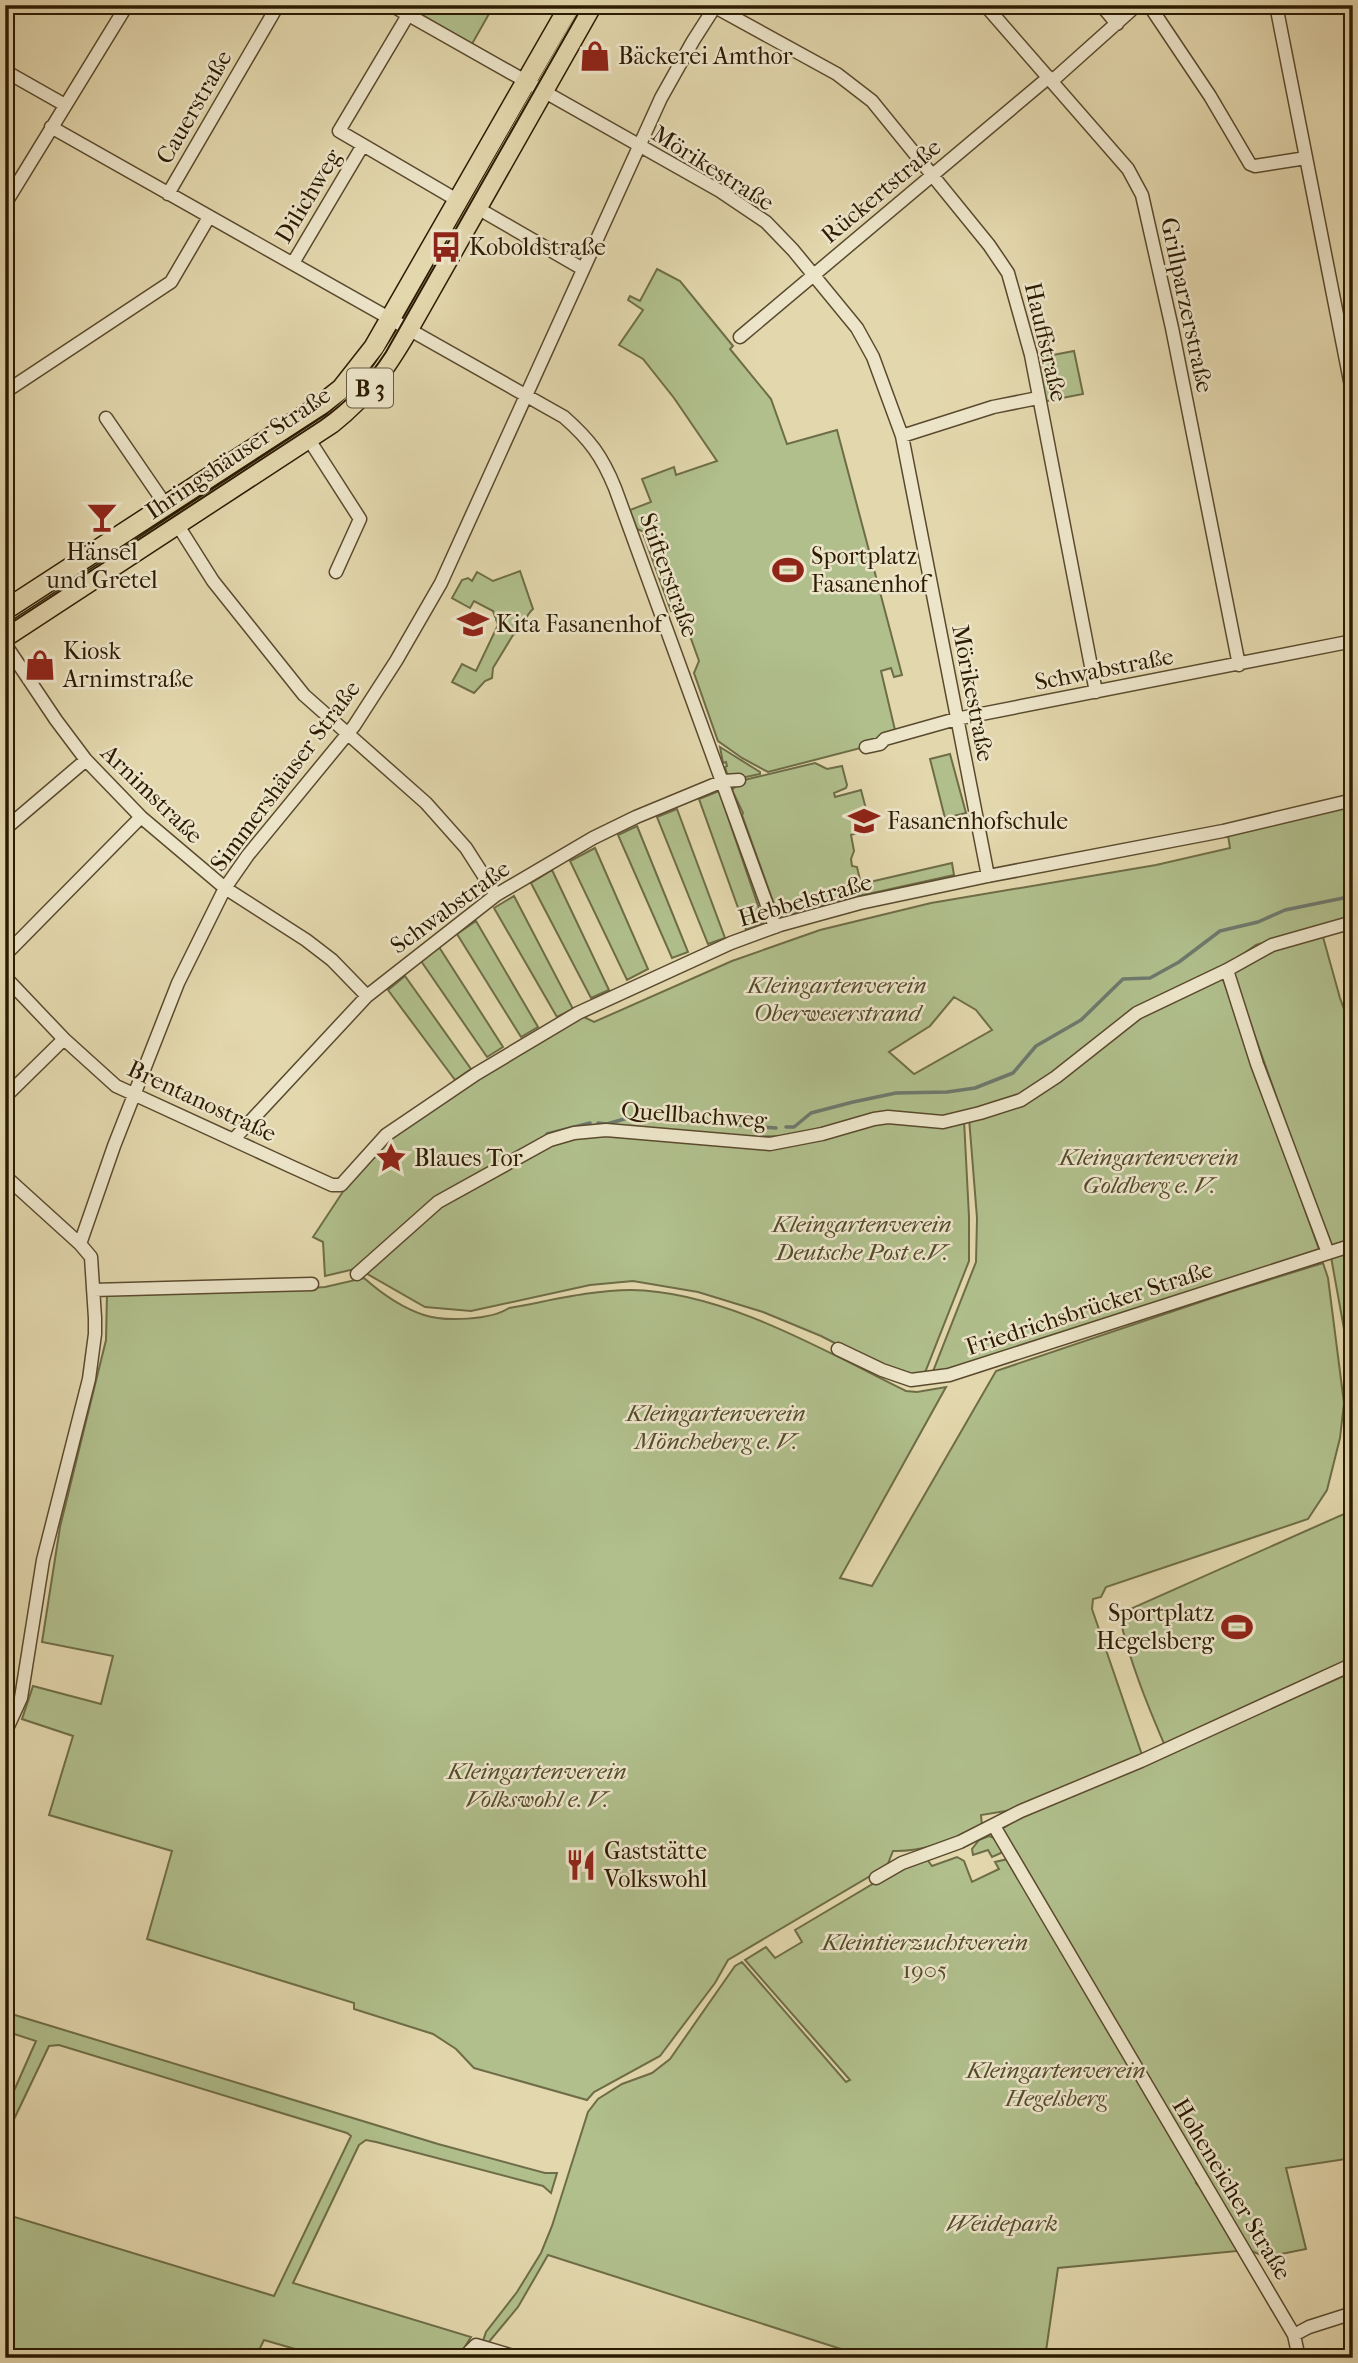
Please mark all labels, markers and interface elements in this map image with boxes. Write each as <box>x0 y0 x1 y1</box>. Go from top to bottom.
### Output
shop icon: Bäckerei Amthor <box>578 39 612 73</box>
place label: Bäckerei Amthor <box>618 42 794 70</box>
street label: Cauerstraße <box>150 45 238 169</box>
street label: Mörikestraße <box>647 119 779 217</box>
street label: Rückertstraße <box>815 133 947 249</box>
street label: Dilichweg <box>269 143 348 248</box>
street label: Grillparzerstraße <box>1155 215 1219 395</box>
bus stop icon: Koboldstraße <box>429 230 463 264</box>
place label: Koboldstraße <box>469 233 606 261</box>
street label: Hauffstraße <box>1019 280 1073 404</box>
road number: B 3 <box>347 368 393 408</box>
street label: Ihringshäuser Straße <box>140 381 336 525</box>
bar icon: Hänsel und Gretel <box>85 500 119 534</box>
street label: Stifterstraße <box>634 509 704 641</box>
place label: Hänsel und Gretel <box>45 538 158 594</box>
place label: Sportplatz Fasanenhof <box>811 542 933 598</box>
sports icon: Sportplatz Fasanenhof <box>771 553 805 587</box>
school or university icon: Kita Fasanenhof <box>456 607 490 641</box>
place label: Kita Fasanenhof <box>496 610 667 638</box>
street label: Mörikestraße <box>946 622 1000 764</box>
place label: Kiosk Arnimstraße <box>62 637 194 693</box>
street label: Schwabstraße <box>1032 642 1176 696</box>
shop icon: Kiosk Arnimstraße <box>23 648 57 682</box>
street label: Simmershäuser Straße <box>204 675 366 877</box>
street label: Arnimstraße <box>95 738 209 849</box>
school or university icon: Fasanenhofschule <box>847 804 881 838</box>
place label: Fasanenhofschule <box>887 807 1068 835</box>
street label: Schwabstraße <box>385 854 515 960</box>
street label: Hebbelstraße <box>735 868 875 932</box>
park label: Kleingartenverein Oberweserstrand <box>745 971 927 1027</box>
street label: Brentanostraße <box>123 1054 281 1148</box>
street label: Quellbachweg <box>620 1096 769 1134</box>
place icon: Blaues Tor <box>374 1141 408 1175</box>
park label: Kleingartenverein Goldberg e. V. <box>1057 1143 1239 1199</box>
place label: Blaues Tor <box>414 1144 524 1172</box>
park label: Kleingartenverein Deutsche Post e.V. <box>770 1210 952 1266</box>
street label: Friedrichsbrücker Straße <box>962 1255 1216 1361</box>
park label: Kleingartenverein Möncheberg e. V. <box>624 1399 806 1455</box>
place label: Sportplatz Hegelsberg <box>1096 1599 1215 1655</box>
sports icon: Sportplatz Hegelsberg <box>1220 1610 1254 1644</box>
park label: Kleingartenverein Volkswohl e. V. <box>445 1757 627 1813</box>
place label: Gaststätte Volkswohl <box>603 1837 708 1893</box>
restaurant icon: Gaststätte Volkswohl <box>564 1848 598 1882</box>
park label: Kleintierzuchtverein 1905 <box>820 1928 1028 1984</box>
park label: Kleingartenverein Hegelsberg <box>964 2056 1146 2112</box>
street label: Hoheneicher Straße <box>1167 2093 1297 2285</box>
park label: Weidepark <box>946 2209 1058 2237</box>

